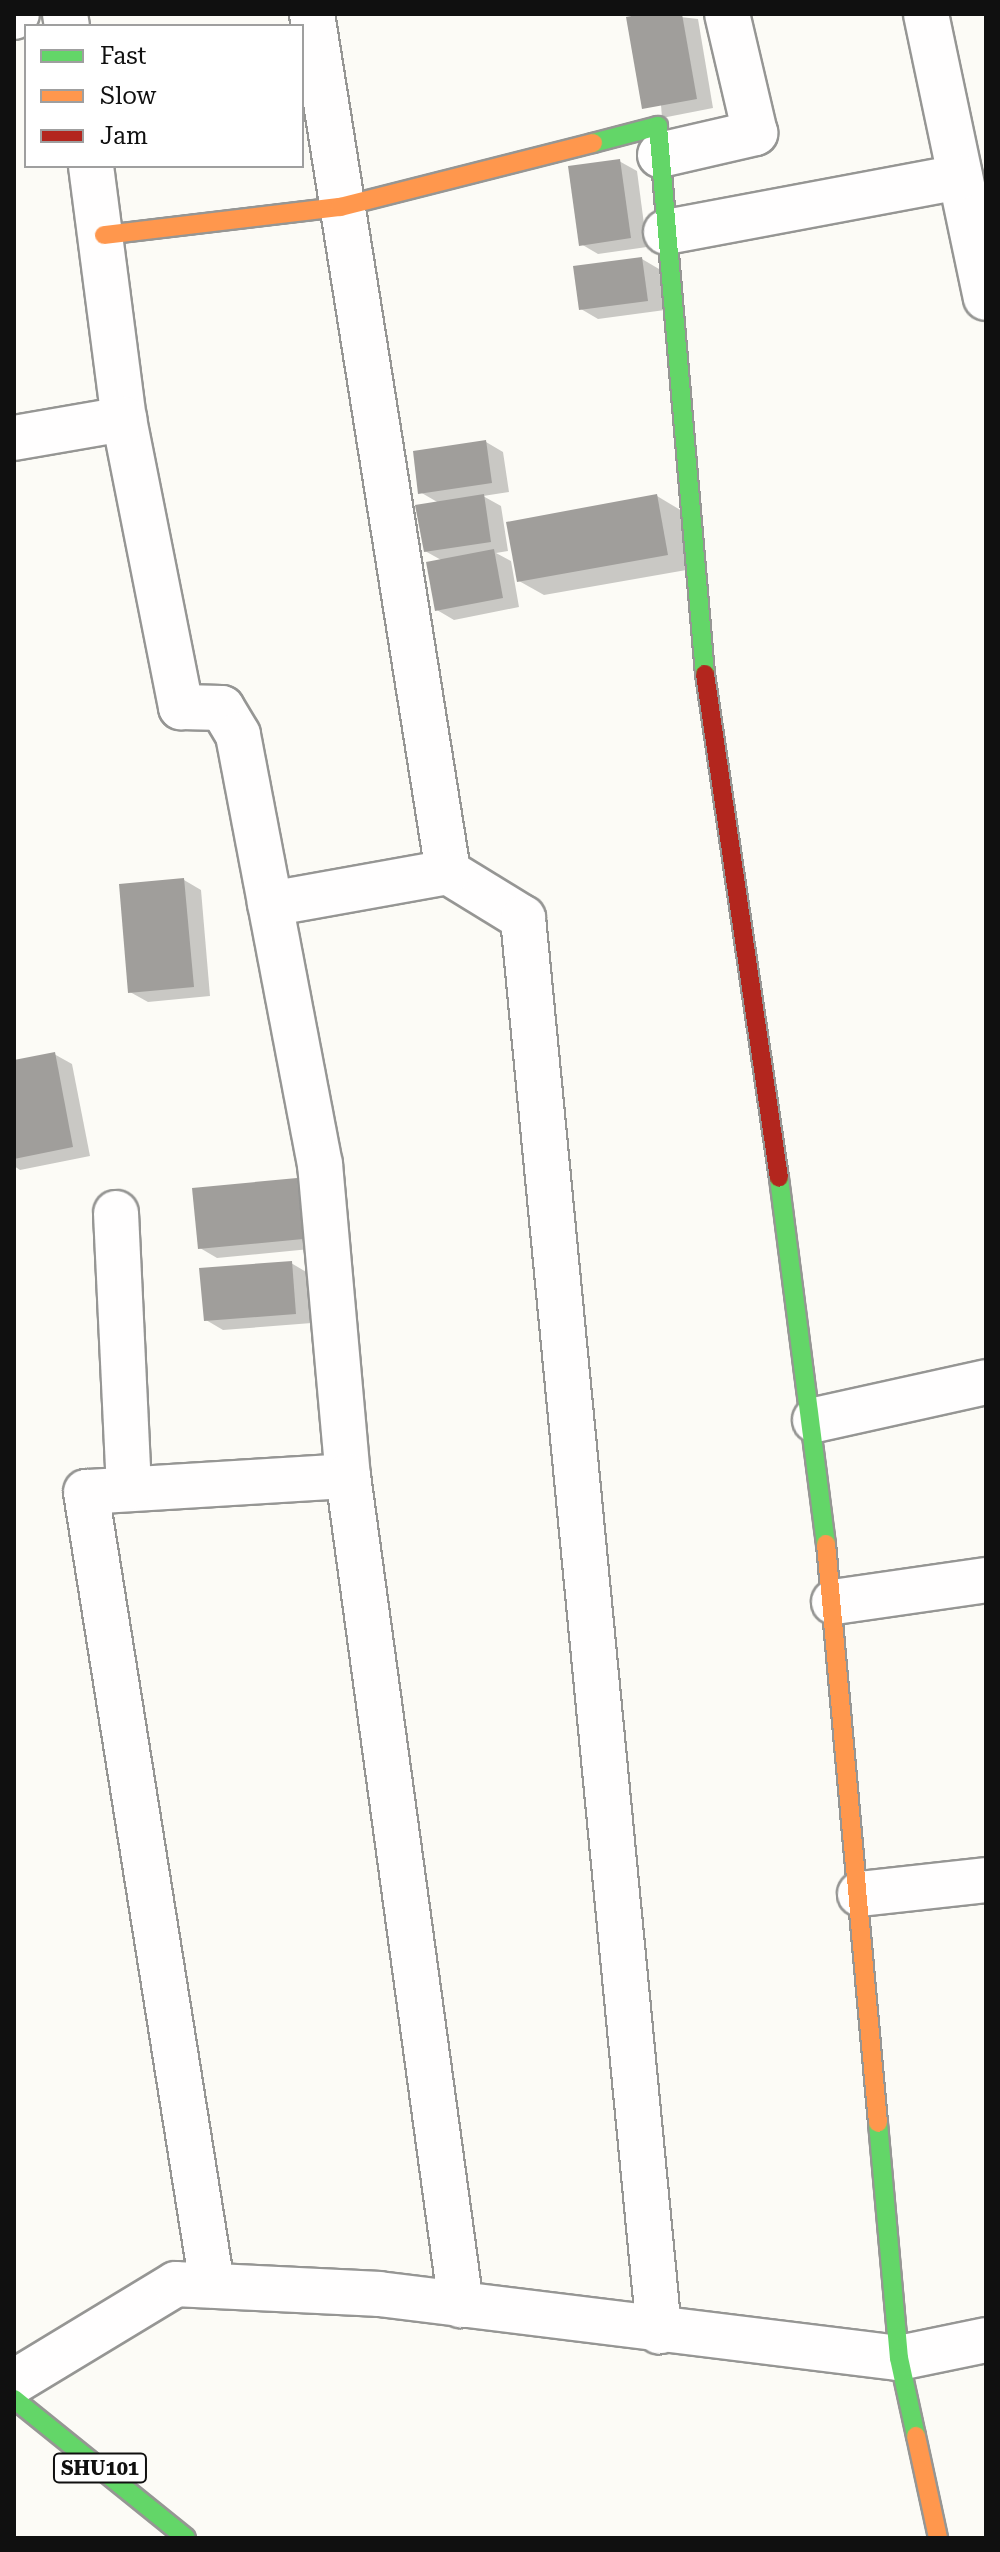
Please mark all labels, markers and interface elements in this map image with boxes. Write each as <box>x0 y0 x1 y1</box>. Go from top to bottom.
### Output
legend <box>24 24 304 168</box>
text: Fast <box>100 42 147 70</box>
text: Slow <box>100 82 156 110</box>
text: Jam <box>100 122 148 150</box>
road number: SHU101 <box>52 2452 148 2484</box>

